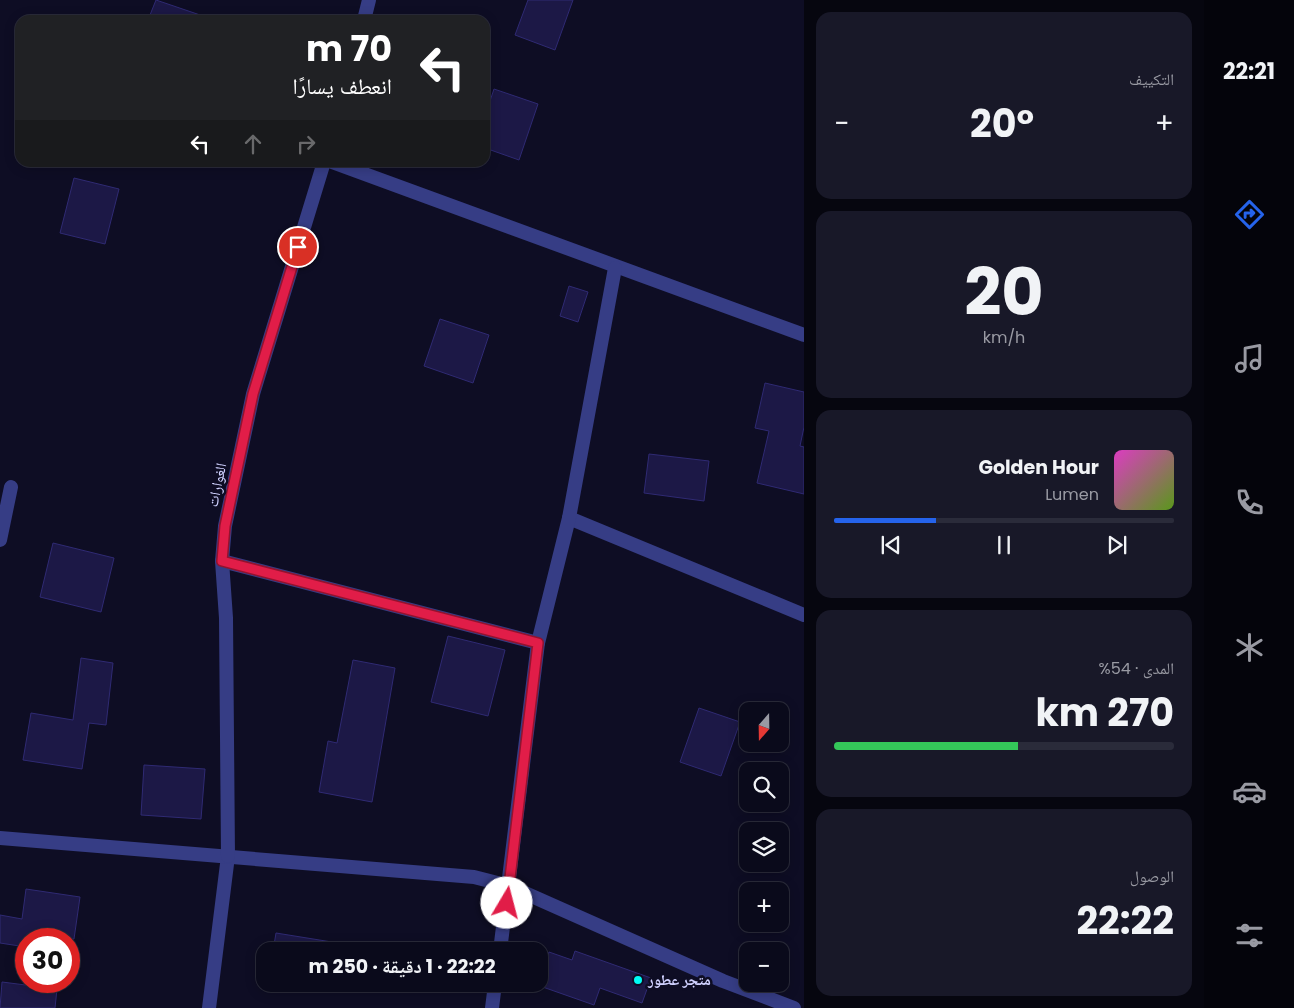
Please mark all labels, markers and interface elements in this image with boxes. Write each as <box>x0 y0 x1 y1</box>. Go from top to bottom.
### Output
text: 70 m <box>306 24 392 73</box>
icon: left <box>410 35 475 100</box>
text: 22:21 <box>1223 56 1275 87</box>
text: التكييف <box>1129 68 1174 91</box>
text: انعطف يسارًا <box>292 71 392 102</box>
text: 20° <box>970 97 1034 150</box>
text: − <box>834 104 849 143</box>
text: + <box>1155 104 1174 143</box>
icon: left <box>186 130 214 158</box>
icon: ahead <box>239 130 267 158</box>
icon: right <box>292 130 320 158</box>
icon: directions <box>1232 197 1267 232</box>
pin <box>277 226 319 268</box>
icon: arrive <box>284 233 312 261</box>
text: 20 <box>964 247 1044 338</box>
text: km/h <box>983 326 1025 349</box>
icon: music <box>1232 341 1267 376</box>
text: Golden Hour <box>978 454 1099 481</box>
street label: الغوارات <box>202 461 231 509</box>
text: Lumen <box>1045 483 1099 506</box>
icon: phone <box>1232 485 1267 520</box>
icon: previous <box>877 531 905 559</box>
icon: pause <box>990 531 1018 559</box>
icon: next <box>1103 531 1131 559</box>
icon: climate <box>1232 630 1267 665</box>
text: المدى · 54% <box>1099 657 1174 680</box>
text: 270 km <box>1035 686 1174 739</box>
north arrow <box>739 702 789 752</box>
map controls <box>739 702 789 992</box>
button: search <box>739 762 789 812</box>
icon: car <box>1232 774 1267 809</box>
button: layers <box>739 822 789 872</box>
text: الوصول <box>1130 865 1174 888</box>
position arrow <box>480 876 532 928</box>
button: + <box>739 882 789 932</box>
text: 22:22 <box>1076 894 1174 947</box>
icon: filters <box>1232 918 1267 953</box>
speed limit sign: 30 <box>15 928 80 993</box>
button: − <box>739 942 789 992</box>
text: 22:22 · 1 دقيقة · 250 m <box>308 953 496 980</box>
place label: متجر عطور <box>647 969 711 990</box>
marker: متجر عطور <box>632 974 644 986</box>

